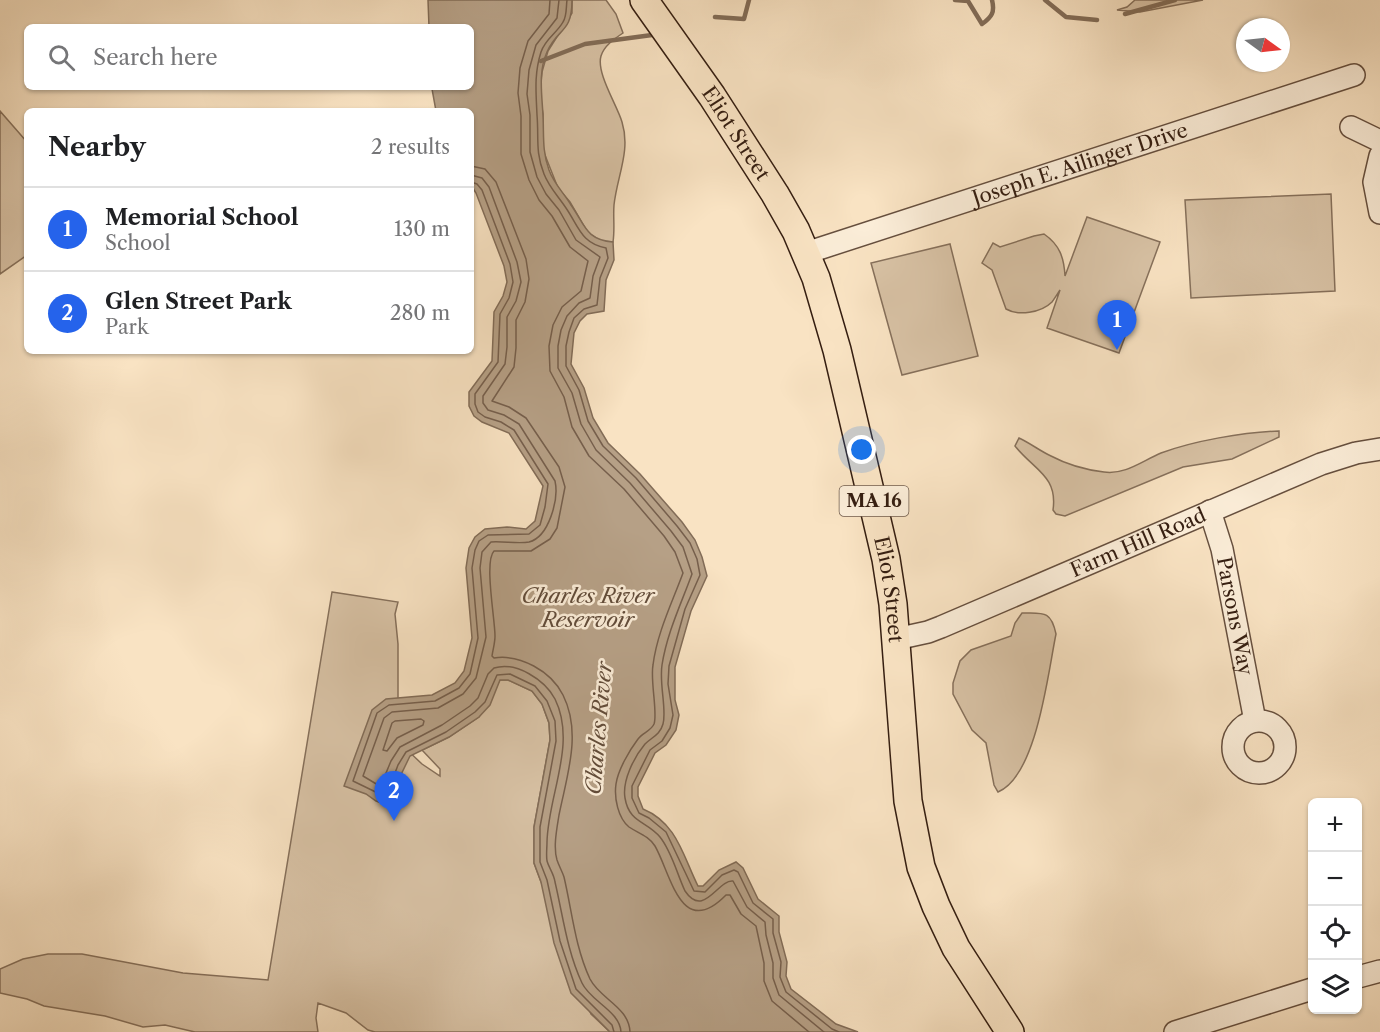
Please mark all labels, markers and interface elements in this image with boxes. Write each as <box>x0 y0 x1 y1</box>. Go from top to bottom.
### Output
north arrow <box>1236 18 1290 72</box>
search box <box>24 24 474 90</box>
icon: search <box>45 41 78 74</box>
text: Search here <box>93 44 218 71</box>
street label: Eliot Street <box>697 82 775 185</box>
street label: Joseph E. Ailinger Drive <box>966 118 1191 211</box>
text: Nearby <box>48 131 146 163</box>
text: 2 results <box>371 135 450 159</box>
text: Memorial School <box>105 204 299 231</box>
text: 1 <box>63 217 72 241</box>
text: 130 m <box>394 217 450 241</box>
text: School <box>105 231 170 255</box>
text: Glen Street Park <box>105 288 292 315</box>
pin: 1 <box>1098 300 1136 350</box>
text: 2 <box>62 301 73 325</box>
text: 280 m <box>390 301 450 325</box>
text: Park <box>105 315 148 339</box>
your location <box>847 435 876 464</box>
road number: MA 16 <box>840 486 908 516</box>
street label: Farm Hill Road <box>1066 503 1209 582</box>
street label: Eliot Street <box>869 534 908 643</box>
street label: Parsons Way <box>1212 555 1258 678</box>
water label: Charles River Reservoir <box>521 583 656 632</box>
water label: Charles River <box>580 659 617 795</box>
pin: 2 <box>374 772 414 821</box>
map controls <box>1308 798 1362 1014</box>
button: + <box>1308 798 1362 852</box>
button: − <box>1308 852 1362 906</box>
button: locate <box>1308 906 1362 960</box>
button: layers <box>1308 960 1362 1014</box>

